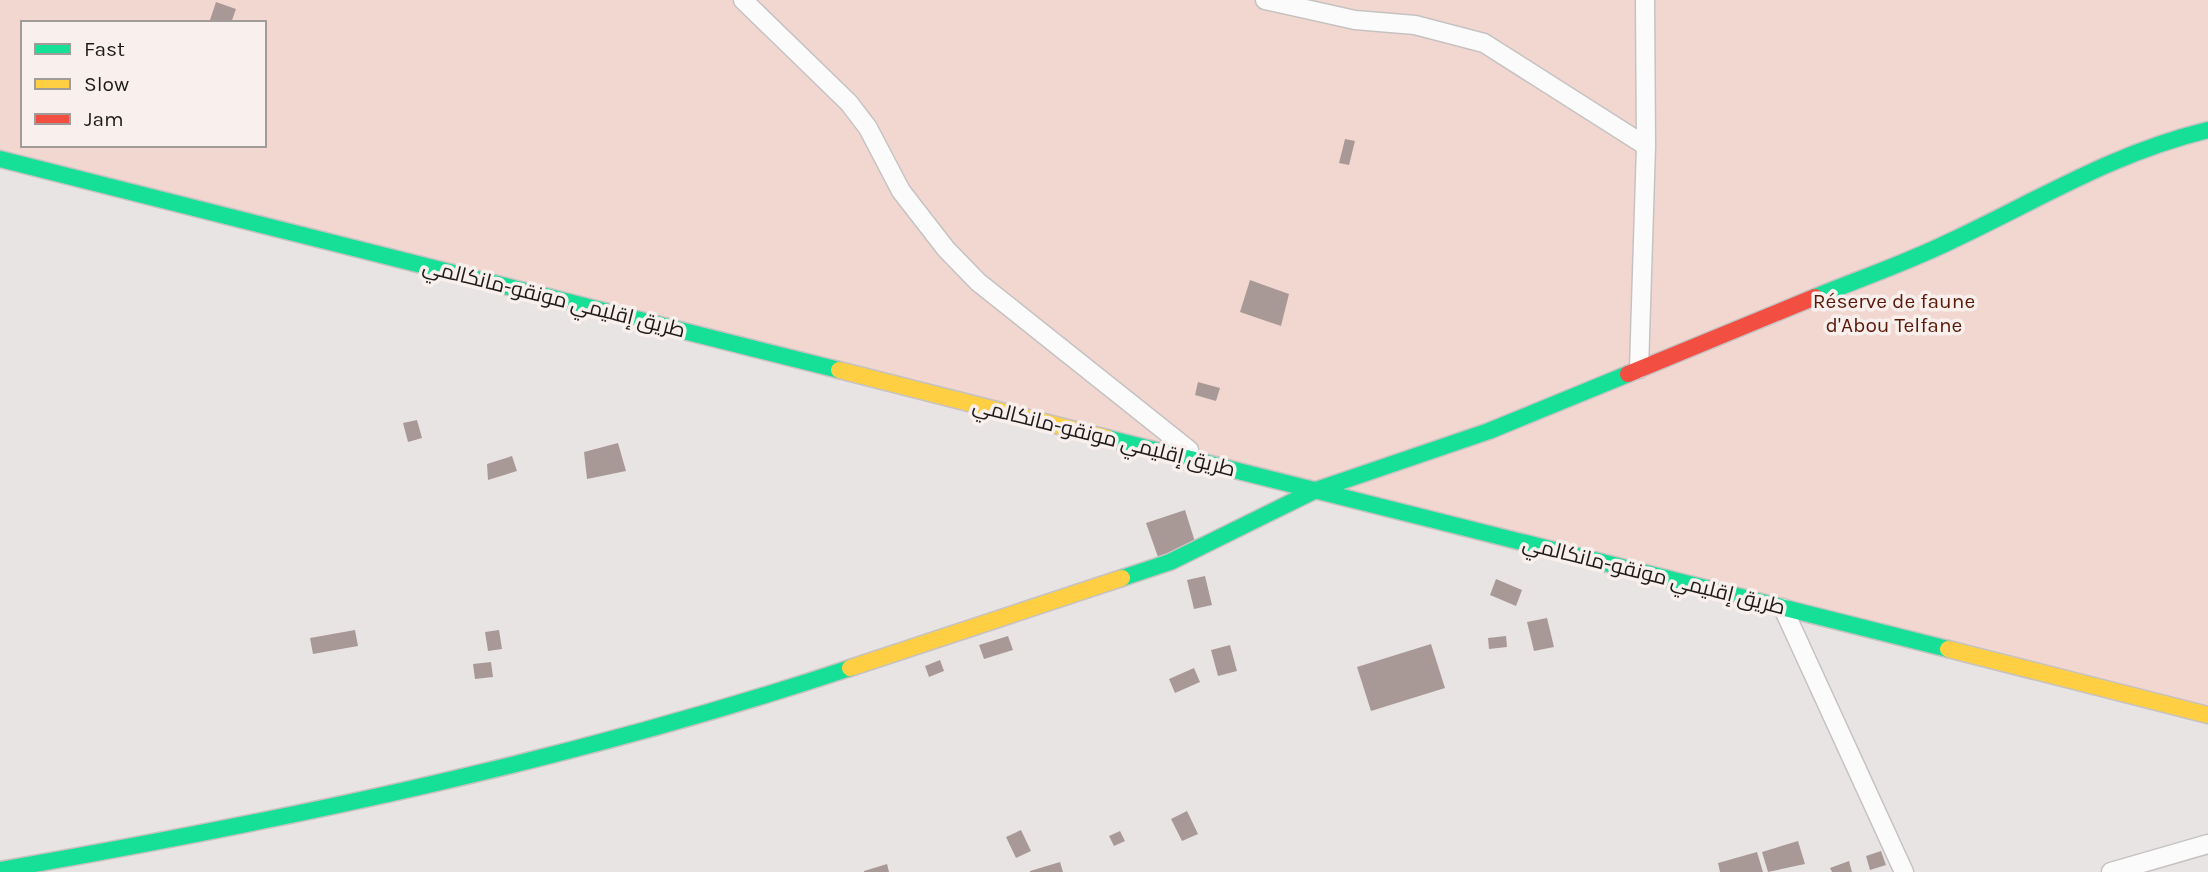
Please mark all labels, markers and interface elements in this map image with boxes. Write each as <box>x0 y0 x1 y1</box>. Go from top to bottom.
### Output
legend <box>21 21 266 147</box>
text: Fast <box>84 37 125 61</box>
text: Slow <box>84 72 129 96</box>
text: Jam <box>84 107 124 131</box>
street label: طريق إقليمي مونقو-مانكالمي <box>419 254 688 346</box>
park label: Réserve de faune d'Abou Telfane <box>1813 289 1975 337</box>
street label: طريق إقليمي مونقو-مانكالمي <box>969 393 1238 485</box>
street label: طريق إقليمي مونقو-مانكالمي <box>1519 531 1788 623</box>

